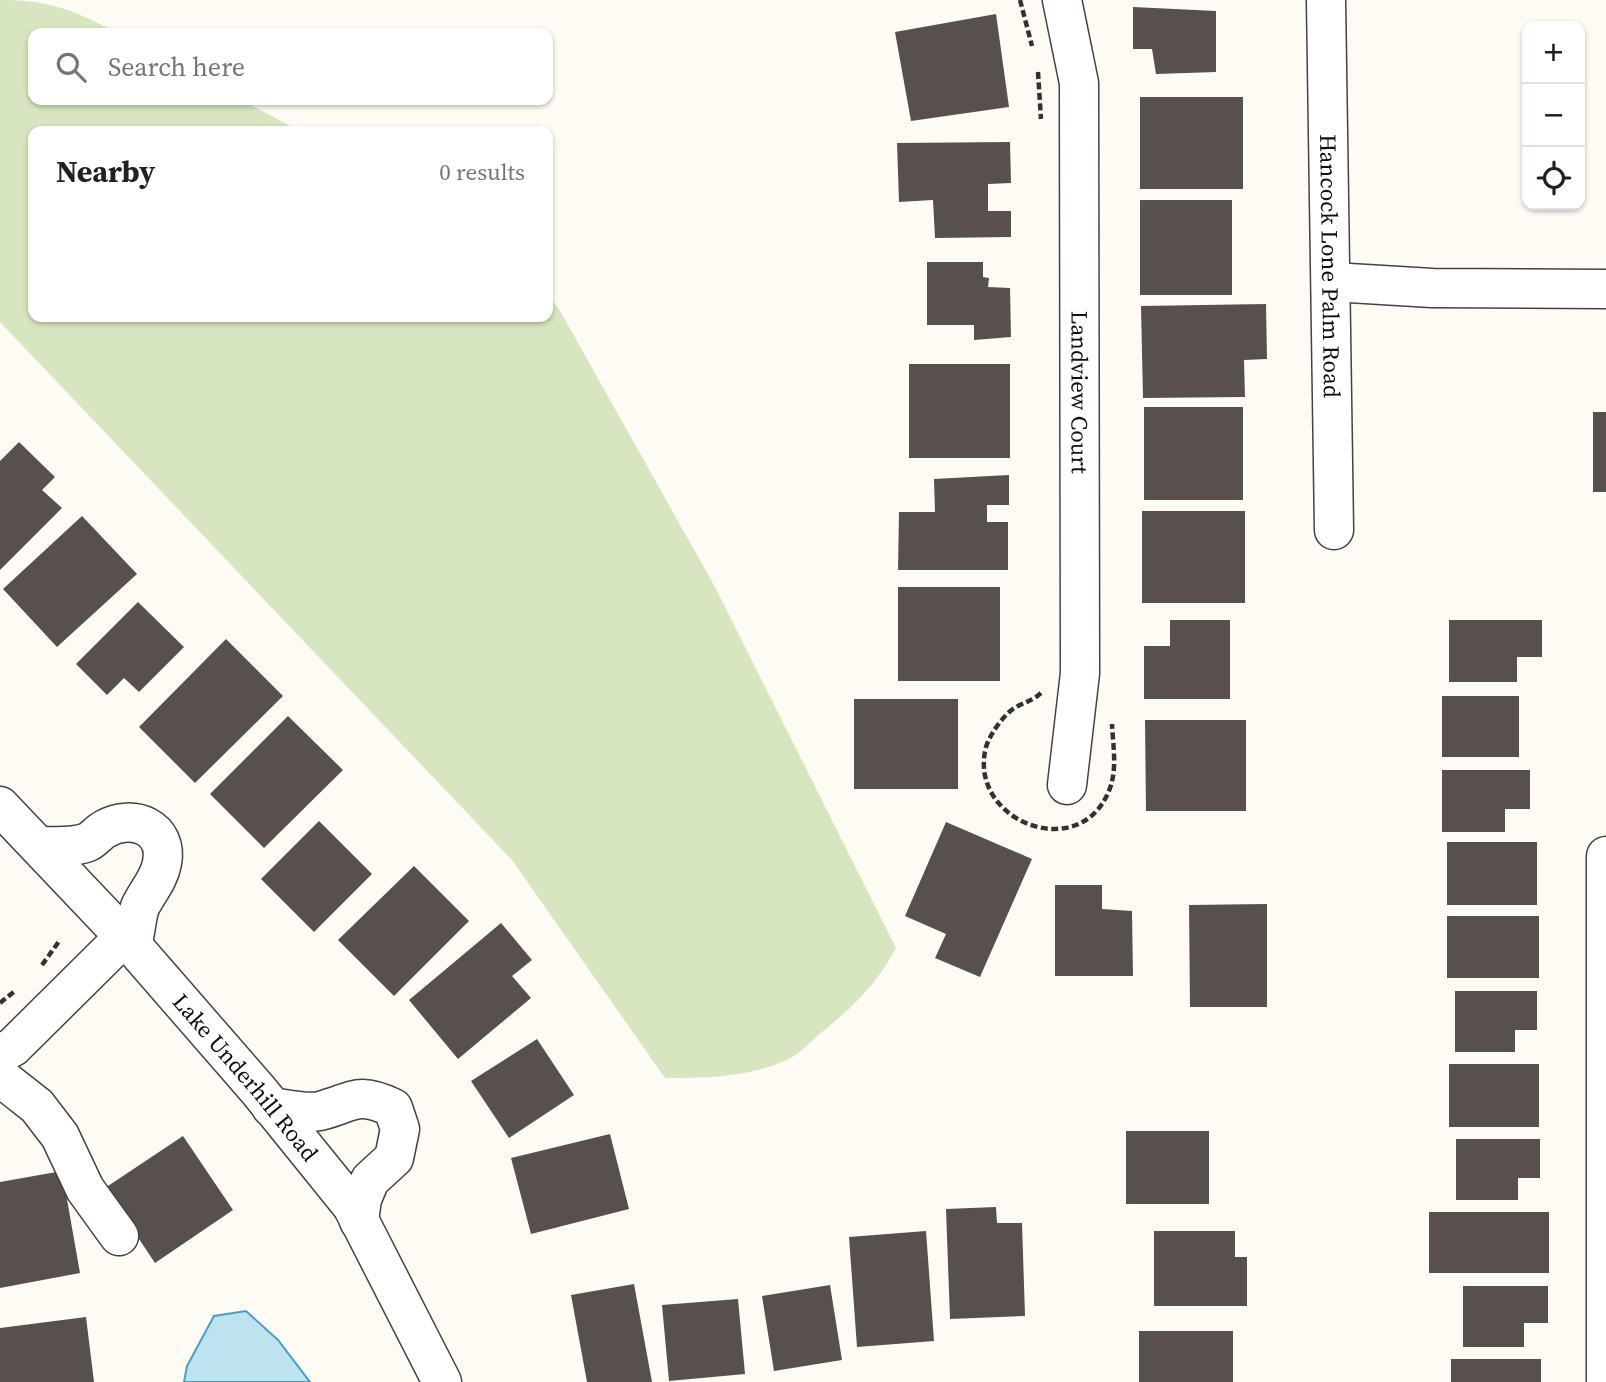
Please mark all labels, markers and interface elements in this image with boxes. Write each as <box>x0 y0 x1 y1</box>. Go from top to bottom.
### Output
map controls <box>1522 21 1585 210</box>
button: + <box>1522 21 1585 84</box>
search box <box>28 28 553 105</box>
icon: search <box>52 48 90 86</box>
text: Search here <box>108 49 245 85</box>
button: − <box>1522 84 1585 147</box>
street label: Hancock Lone Palm Road <box>1312 134 1348 398</box>
button: locate <box>1522 147 1585 210</box>
text: Nearby <box>56 151 155 192</box>
text: 0 results <box>439 156 525 188</box>
street label: Landview Court <box>1063 311 1096 474</box>
street label: Lake Underhill Road <box>165 986 326 1168</box>

